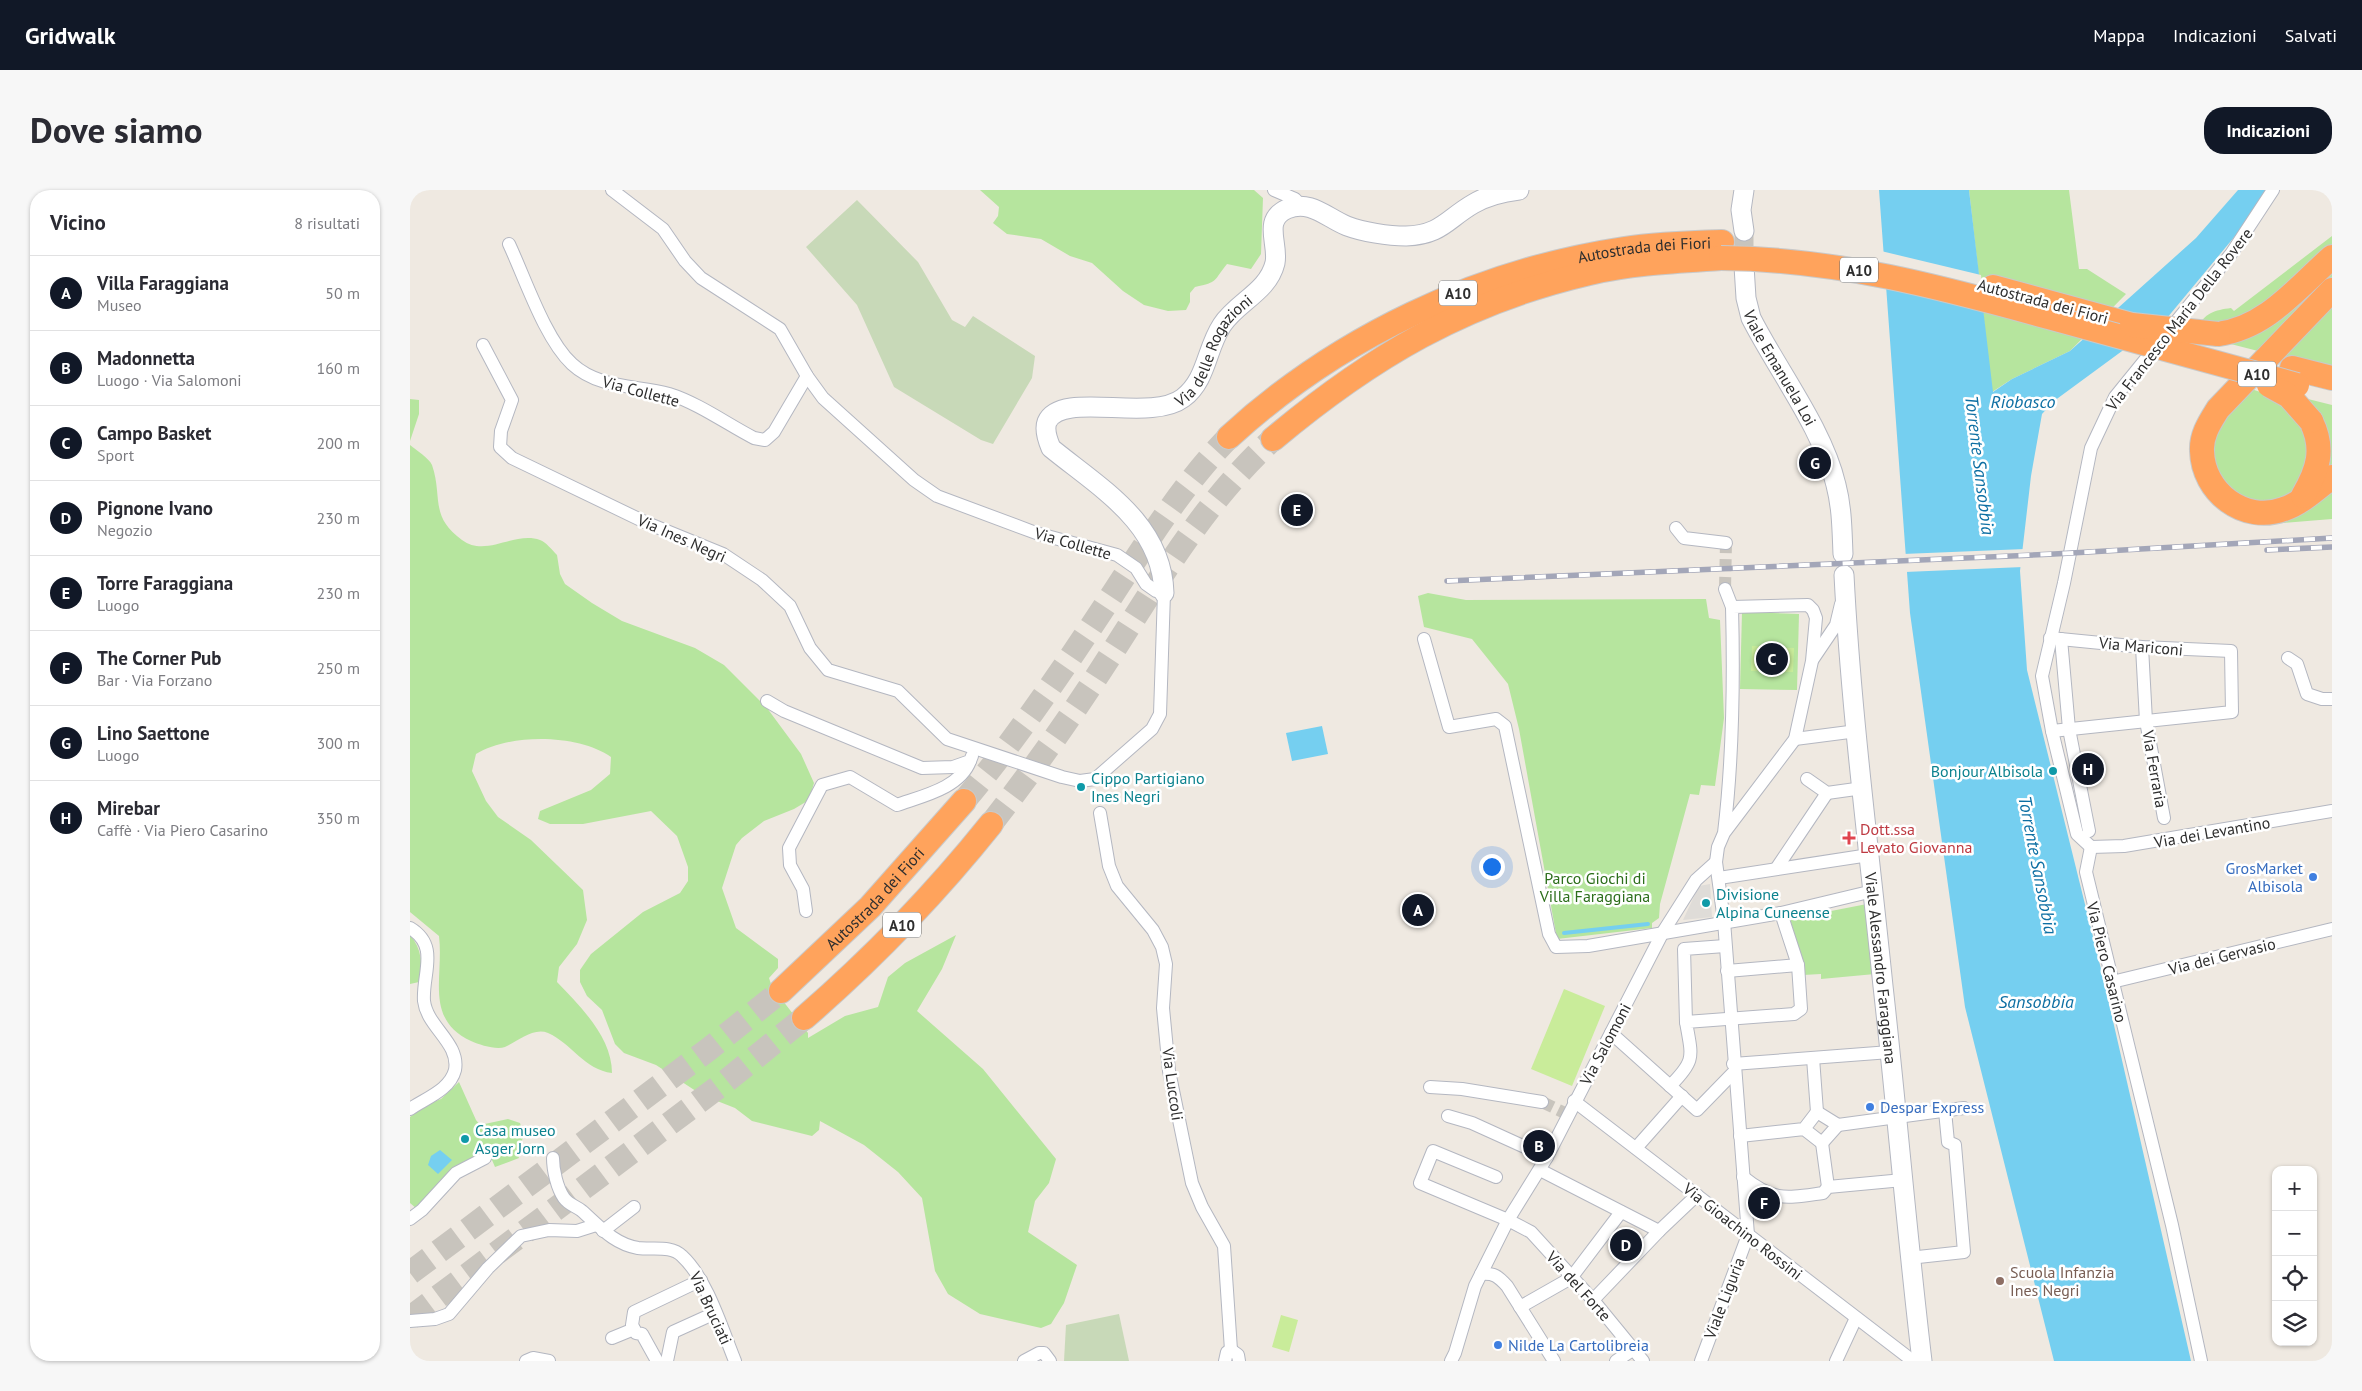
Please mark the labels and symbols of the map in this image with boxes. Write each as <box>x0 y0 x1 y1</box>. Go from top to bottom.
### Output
street label: Via Francesco Maria Della Rovere <box>2101 224 2257 415</box>
street label: Autostrada dei Fiori <box>1576 232 1711 267</box>
road number: A10 <box>1840 258 1878 282</box>
street label: Autostrada dei Fiori <box>1976 274 2110 328</box>
road number: A10 <box>1439 280 1477 306</box>
street label: Via delle Rogazioni <box>1170 290 1256 411</box>
street label: Viale Emanuela Loi <box>1739 307 1821 429</box>
road number: A10 <box>2238 362 2276 386</box>
street label: Via Collette <box>599 371 682 411</box>
water label: Riobasco <box>1991 390 2055 413</box>
water label: Torrente Sansobbia <box>1960 394 2000 536</box>
pin: G <box>1799 444 1831 482</box>
pin: E <box>1281 491 1313 529</box>
street label: Via Ines Negri <box>634 509 730 566</box>
street label: Via Collette <box>1031 522 1114 564</box>
street label: Via Mariconi <box>2097 632 2184 660</box>
pin: C <box>1756 640 1788 678</box>
street label: Via Ferraria <box>2138 728 2172 809</box>
pin: H <box>2072 750 2104 788</box>
place label: Bonjour Albisola <box>1931 761 2043 781</box>
marker: Bonjour Albisola <box>2047 765 2059 777</box>
place label: Cippo Partigiano Ines Negri <box>1091 768 1205 806</box>
marker: Cippo Partigiano Ines Negri <box>1075 781 1087 793</box>
water label: Torrente Sansobbia <box>2013 794 2063 936</box>
street label: Via dei Levantino <box>2151 812 2272 852</box>
place label: Dott.ssa Levato Giovanna <box>1860 819 1972 857</box>
marker: Dott.ssa Levato Giovanna <box>1842 831 1856 845</box>
street label: Autostrada dei Fiori <box>821 843 928 954</box>
your location <box>1479 854 1505 880</box>
place label: GrosMarket Albisola <box>2225 858 2304 896</box>
park label: Parco Giochi di Villa Faraggiana <box>1539 868 1650 906</box>
street label: Viale Alessandro Faraggiana <box>1861 870 1901 1065</box>
marker: GrosMarket Albisola <box>2307 871 2319 883</box>
place label: Divisione Alpina Cuneense <box>1716 884 1830 922</box>
pin: A <box>1402 891 1434 929</box>
marker: Divisione Alpina Cuneense <box>1700 897 1712 909</box>
street label: Via Piero Casarino <box>2082 899 2132 1024</box>
road number: A10 <box>883 912 921 938</box>
street label: Via dei Gervasio <box>2165 933 2278 979</box>
water label: Sansobbia <box>1998 990 2074 1013</box>
street label: Via Salomoni <box>1575 1000 1635 1089</box>
street label: Via Luccoli <box>1158 1045 1188 1122</box>
place label: Despar Express <box>1880 1097 1984 1117</box>
marker: Despar Express <box>1864 1101 1876 1113</box>
place label: Casa museo Asger Jorn <box>475 1120 556 1158</box>
pin: B <box>1523 1127 1555 1165</box>
marker: Casa museo Asger Jorn <box>459 1133 471 1145</box>
street label: Via Gioachino Rossini <box>1678 1178 1807 1284</box>
pin: F <box>1748 1184 1780 1222</box>
pin: D <box>1610 1226 1642 1264</box>
street label: Via del Forte <box>1542 1246 1616 1325</box>
street label: Viale Liguria <box>1699 1254 1749 1343</box>
place label: Scuola Infanzia Ines Negri <box>2010 1262 2114 1300</box>
street label: Via Bruciati <box>685 1267 737 1348</box>
marker: Scuola Infanzia Ines Negri <box>1994 1275 2006 1287</box>
place label: Nilde La Cartolibreia <box>1508 1335 1649 1355</box>
marker: Nilde La Cartolibreia <box>1492 1339 1504 1351</box>

